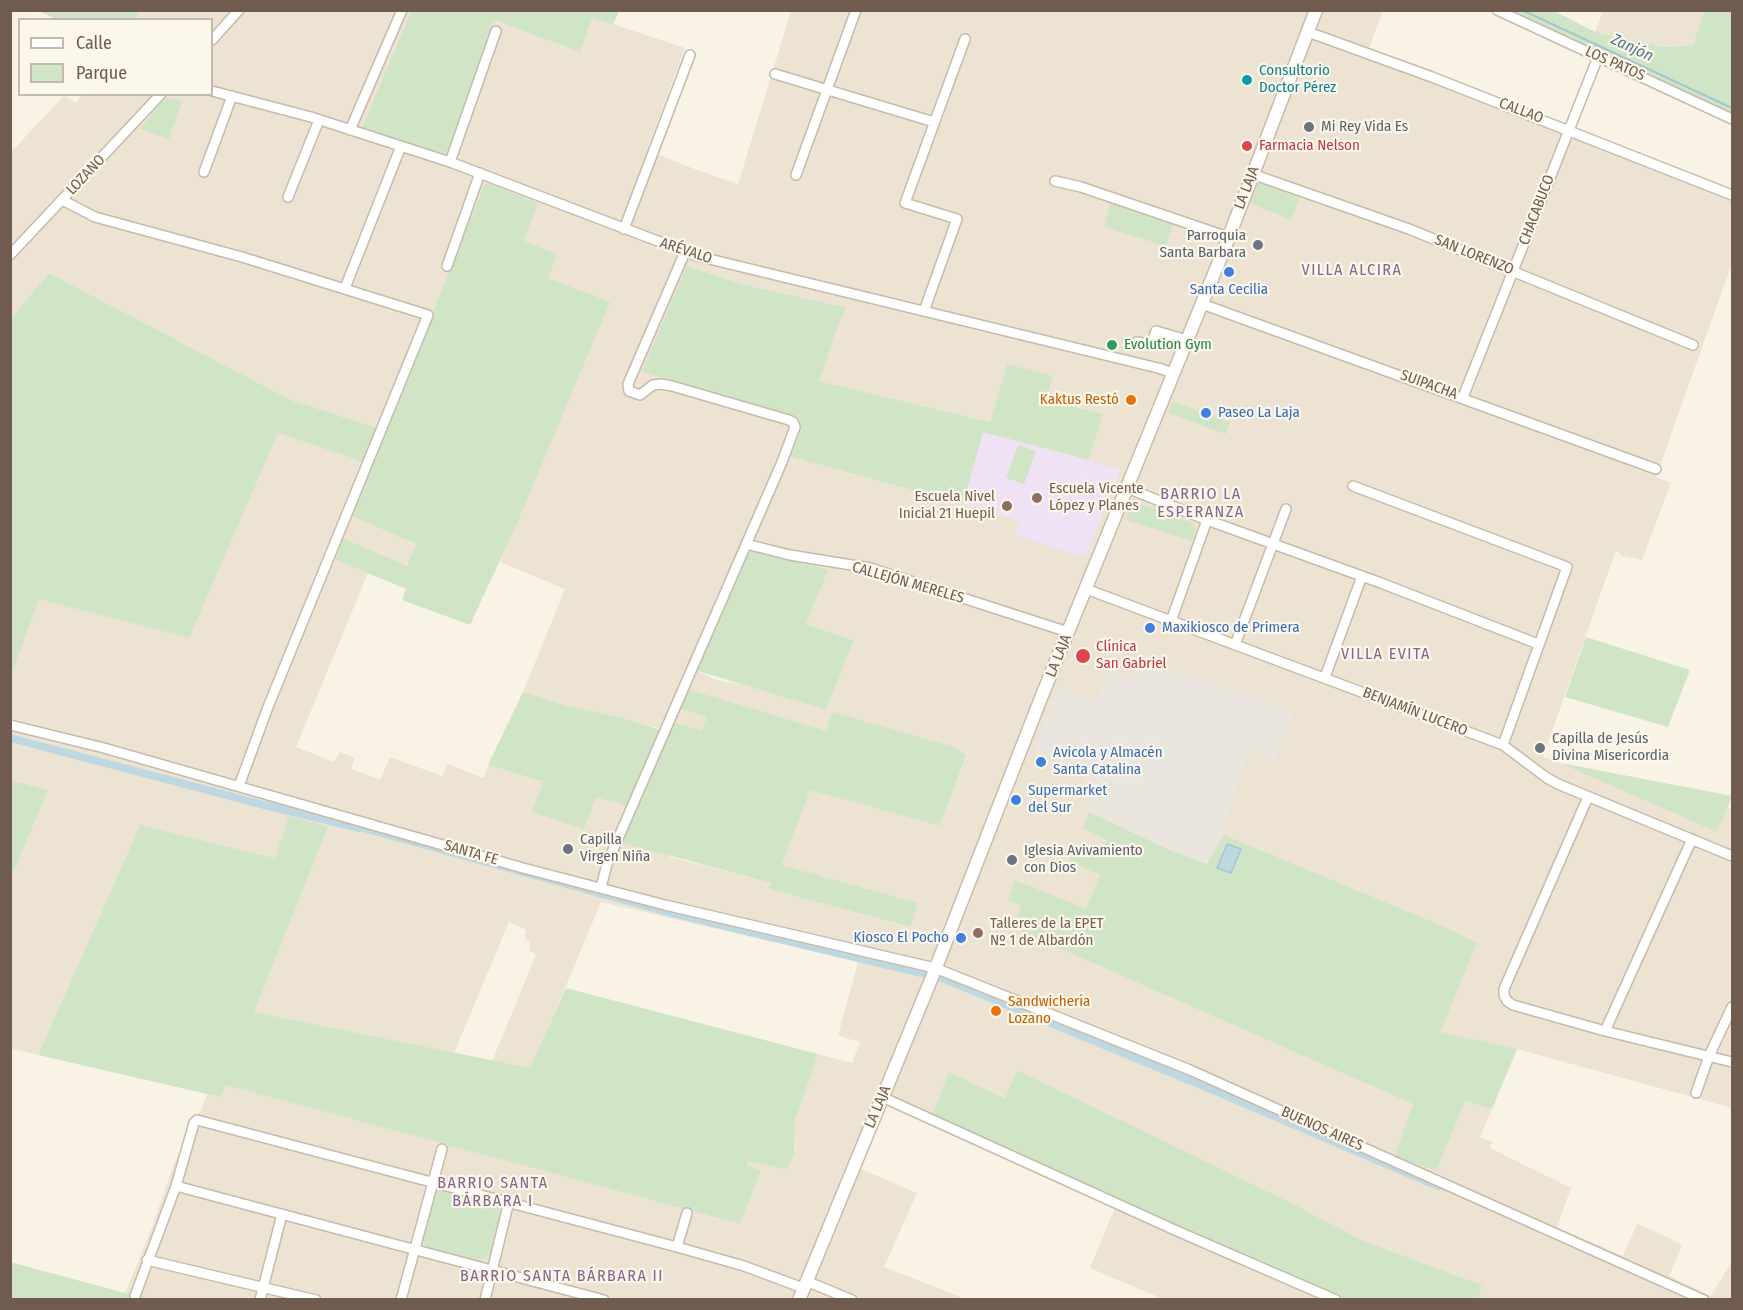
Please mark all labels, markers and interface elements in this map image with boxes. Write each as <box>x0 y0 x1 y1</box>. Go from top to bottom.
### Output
legend <box>18 18 213 96</box>
water label: Zanjón <box>1608 30 1656 66</box>
text: Calle <box>76 32 112 54</box>
street label: LOS PATOS <box>1582 43 1648 85</box>
text: Parque <box>76 62 127 84</box>
place label: Consultorio Doctor Pérez <box>1259 62 1336 97</box>
marker: Consultorio Doctor Pérez <box>1240 73 1254 87</box>
street label: CALLAO <box>1496 94 1546 128</box>
place label: Mi Rey Vida Es <box>1321 118 1408 136</box>
marker: Mi Rey Vida Es <box>1302 120 1316 134</box>
place label: Farmacia Nelson <box>1259 137 1360 155</box>
marker: Farmacia Nelson <box>1240 139 1254 153</box>
street label: LOZANO <box>63 151 109 199</box>
street label: LA LAJA <box>1231 164 1263 212</box>
street label: CHACABUCO <box>1515 172 1559 248</box>
place label: Parroquia Santa Barbara <box>1160 227 1246 262</box>
street label: SAN LORENZO <box>1432 231 1516 279</box>
street label: ARÉVALO <box>658 234 714 268</box>
marker: Parroquia Santa Barbara <box>1251 238 1265 252</box>
district label: VILLA ALCIRA <box>1302 261 1402 281</box>
marker: Santa Cecilia <box>1222 265 1236 279</box>
place label: Santa Cecilia <box>1190 281 1268 299</box>
place label: Evolution Gym <box>1124 336 1212 354</box>
marker: Evolution Gym <box>1105 338 1119 352</box>
street label: SUIPACHA <box>1398 366 1460 404</box>
place label: Kaktus Restó <box>1040 391 1119 409</box>
marker: Kaktus Restó <box>1124 393 1138 407</box>
place label: Paseo La Laja <box>1218 404 1300 422</box>
marker: Paseo La Laja <box>1199 406 1213 420</box>
place label: Escuela Vicente López y Planes <box>1049 480 1144 515</box>
district label: BARRIO LA ESPERANZA <box>1157 485 1245 523</box>
place label: Escuela Nivel Inicial 21 Huepil <box>899 488 995 523</box>
marker: Escuela Vicente López y Planes <box>1030 491 1044 505</box>
marker: Escuela Nivel Inicial 21 Huepil <box>1000 499 1014 513</box>
street label: CALLEJÓN MERELES <box>850 558 966 608</box>
place label: Maxikiosco de Primera <box>1162 619 1300 637</box>
marker: Maxikiosco de Primera <box>1143 621 1157 635</box>
street label: LA LAJA <box>1042 632 1076 680</box>
place label: Clínica San Gabriel <box>1096 638 1167 673</box>
district label: VILLA EVITA <box>1341 645 1431 665</box>
marker: Clínica San Gabriel <box>1074 647 1092 665</box>
street label: BENJAMÍN LUCERO <box>1360 684 1470 740</box>
place label: Capilla de Jesús Divina Misericordia <box>1552 730 1669 765</box>
marker: Capilla de Jesús Divina Misericordia <box>1533 741 1547 755</box>
place label: Avicola y Almacén Santa Catalina <box>1053 744 1163 779</box>
marker: Avicola y Almacén Santa Catalina <box>1034 755 1048 769</box>
place label: Supermarket del Sur <box>1028 782 1107 817</box>
marker: Supermarket del Sur <box>1009 793 1023 807</box>
place label: Capilla Virgen Niña <box>580 831 650 866</box>
street label: SANTA FE <box>442 837 500 869</box>
marker: Capilla Virgen Niña <box>561 842 575 856</box>
place label: Iglesia Avivamiento con Dios <box>1024 842 1143 877</box>
marker: Iglesia Avivamiento con Dios <box>1005 853 1019 867</box>
place label: Talleres de la EPET Nº 1 de Albardón <box>990 915 1103 950</box>
marker: Talleres de la EPET Nº 1 de Albardón <box>971 926 985 940</box>
place label: Kiosco El Pocho <box>854 929 949 947</box>
marker: Kiosco El Pocho <box>954 931 968 945</box>
place label: Sandwichería Lozano <box>1008 993 1090 1028</box>
marker: Sandwichería Lozano <box>989 1004 1003 1018</box>
street label: LA LAJA <box>861 1083 895 1131</box>
street label: BUENOS AIRES <box>1278 1103 1366 1155</box>
district label: BARRIO SANTA BÁRBARA I <box>437 1174 549 1212</box>
district label: BARRIO SANTA BÁRBARA II <box>460 1267 664 1287</box>

